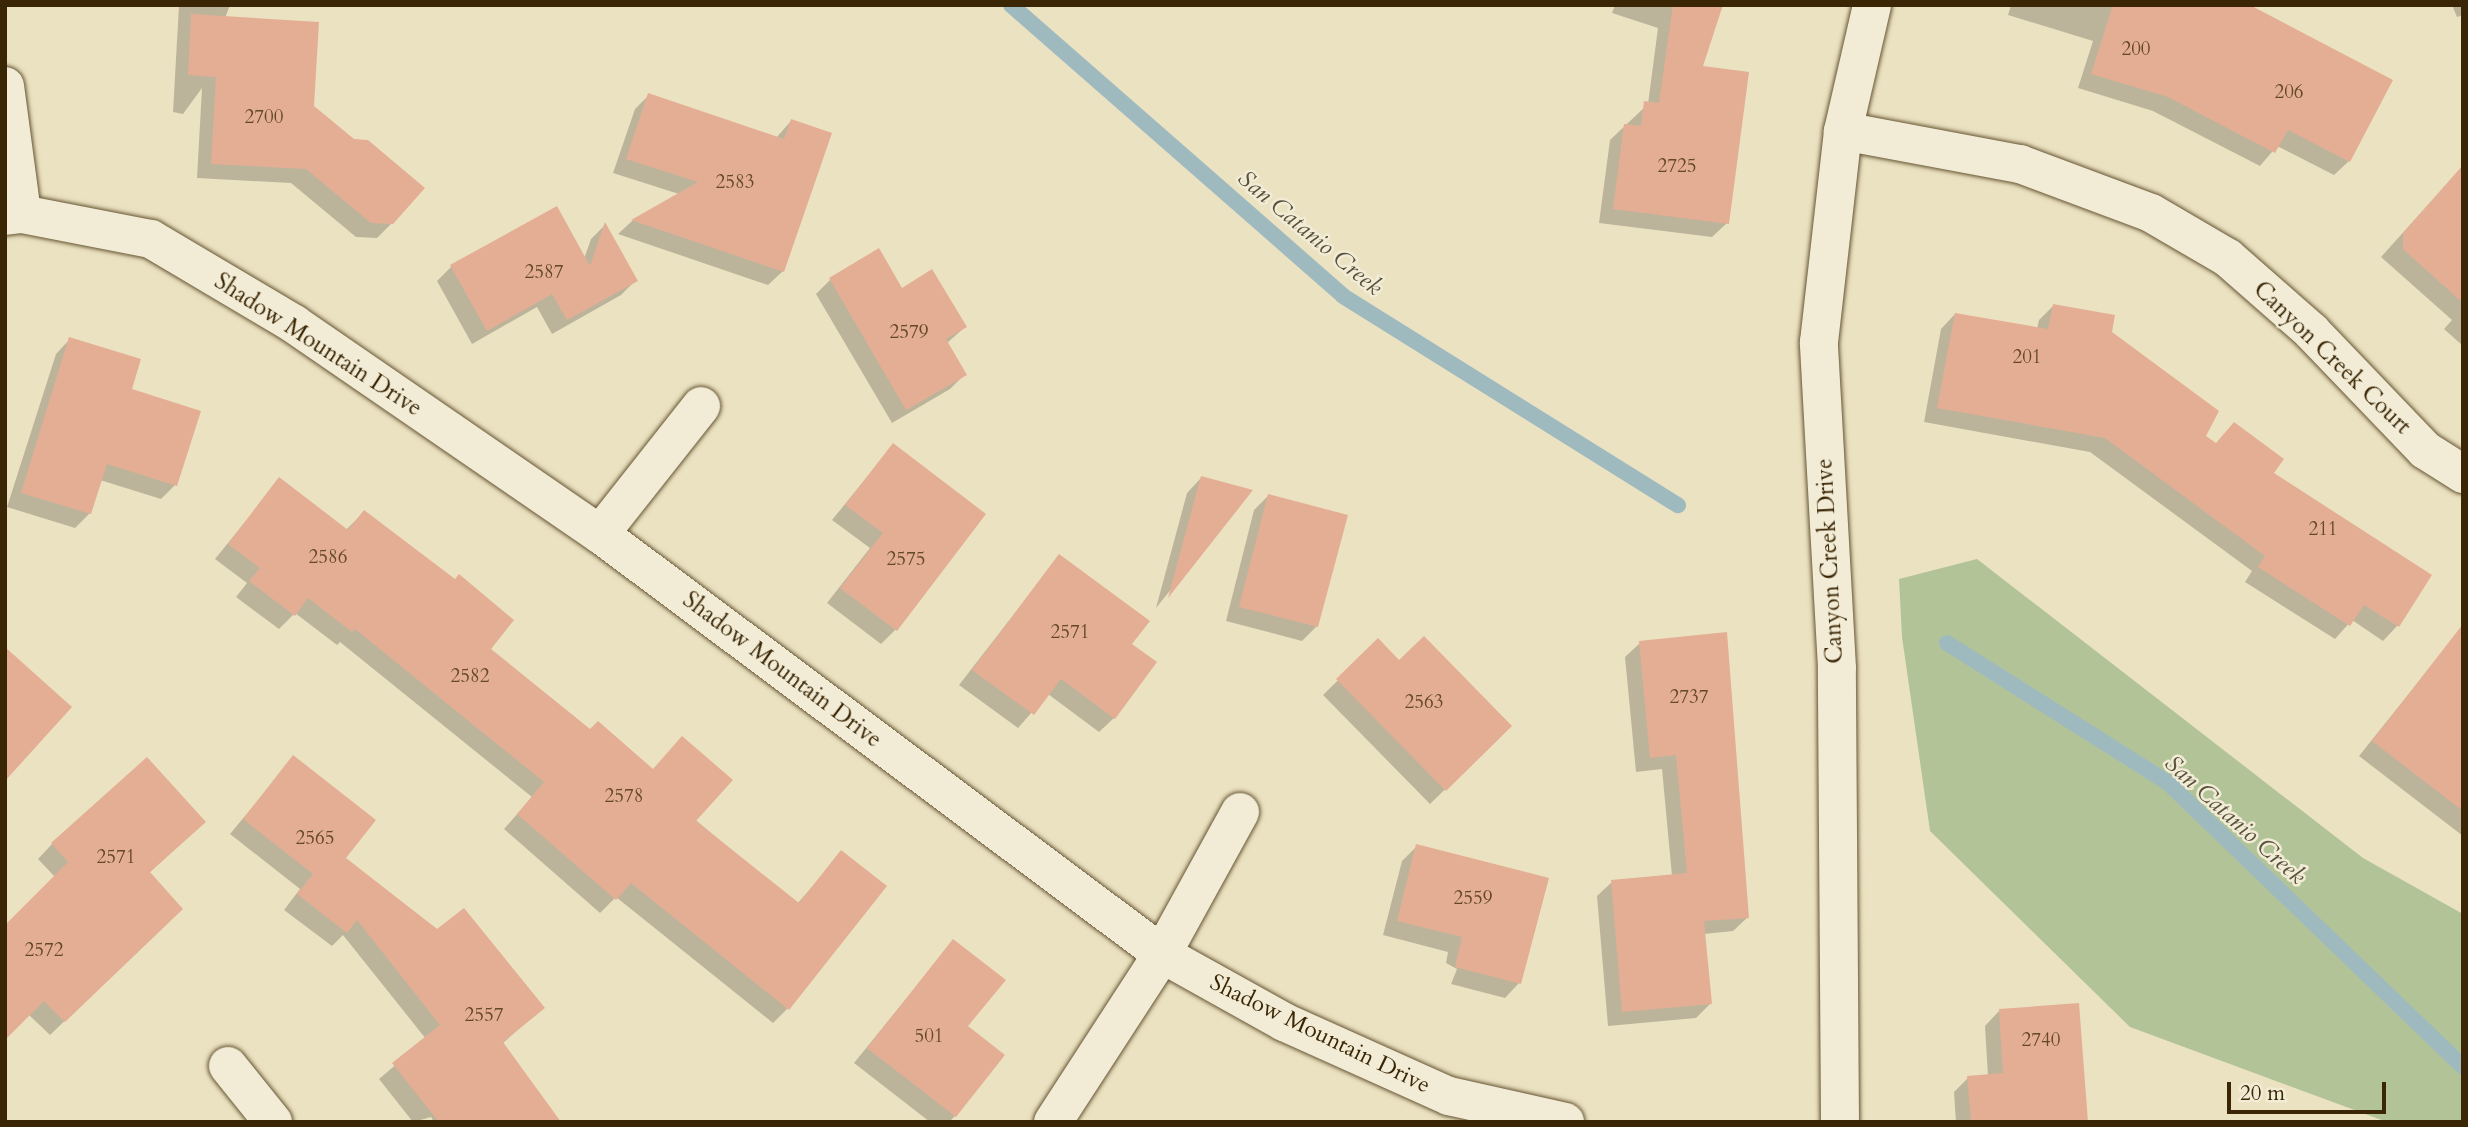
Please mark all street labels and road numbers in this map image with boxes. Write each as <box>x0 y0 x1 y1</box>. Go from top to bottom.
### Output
street label: Shadow Mountain Drive <box>209 268 427 422</box>
street label: Canyon Creek Court <box>2248 276 2416 440</box>
street label: Canyon Creek Drive <box>1811 458 1849 664</box>
street label: Shadow Mountain Drive <box>677 586 887 754</box>
street label: Shadow Mountain Drive <box>1205 969 1435 1099</box>

